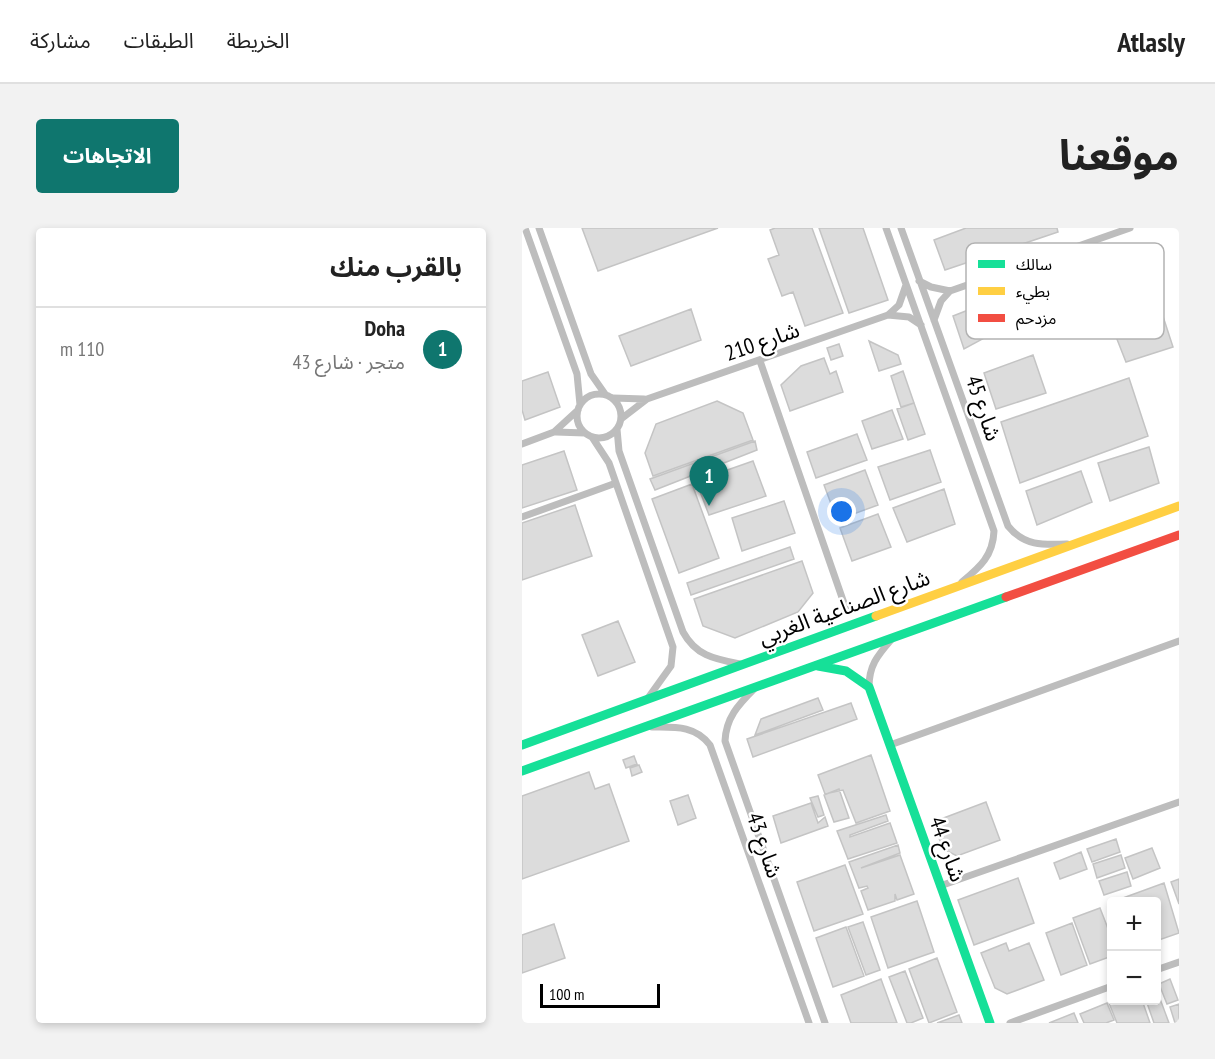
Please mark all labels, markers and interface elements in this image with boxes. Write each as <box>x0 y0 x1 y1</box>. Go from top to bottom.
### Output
text: Atlasly <box>1117 23 1185 60</box>
text: مشاركة <box>30 27 91 54</box>
text: الطبقات <box>124 27 194 54</box>
text: الخريطة <box>227 27 290 54</box>
button: الاتجاهات <box>36 119 179 193</box>
text: موقعنا <box>1059 127 1179 182</box>
legend <box>966 243 1164 339</box>
text: بالقرب منك <box>330 250 462 283</box>
text: سالك <box>1016 254 1052 274</box>
text: بطيء <box>1016 281 1050 304</box>
text: مزدحم <box>1016 308 1056 331</box>
text: Doha <box>364 314 405 342</box>
street label: شارع 210 <box>721 315 804 370</box>
text: 110 m <box>60 336 104 362</box>
text: 1 <box>438 336 447 362</box>
text: متجر · شارع 43 <box>292 349 405 375</box>
street label: شارع 45 <box>957 372 1008 445</box>
pin: 1 <box>690 456 729 506</box>
your location <box>827 497 856 526</box>
street label: شارع الصناعية الغربي <box>754 563 935 654</box>
street label: شارع 43 <box>738 809 789 882</box>
street label: شارع 44 <box>921 813 973 886</box>
map controls <box>1107 897 1161 1005</box>
button: + <box>1107 897 1161 951</box>
button: − <box>1107 951 1161 1005</box>
scale bar <box>540 981 660 1008</box>
text: 100 m <box>549 984 584 1004</box>

